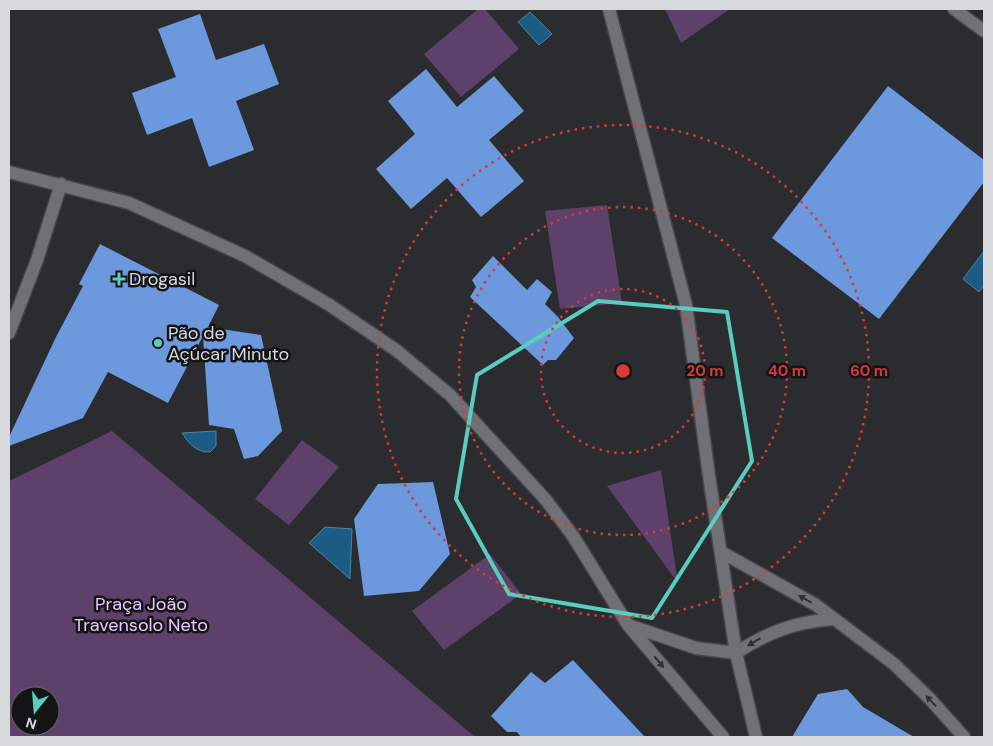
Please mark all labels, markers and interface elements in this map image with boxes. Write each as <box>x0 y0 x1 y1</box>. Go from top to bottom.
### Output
place label: Drogasil <box>129 267 195 291</box>
marker: Drogasil <box>113 273 125 285</box>
place label: Pão de Açúcar Minuto <box>168 321 289 366</box>
marker: Pão de Açúcar Minuto <box>152 337 164 349</box>
text: 20 m <box>687 361 723 381</box>
text: 40 m <box>768 361 806 381</box>
text: 60 m <box>850 361 888 381</box>
centre of rings <box>614 362 632 380</box>
park label: Praça João Travensolo Neto <box>74 592 208 637</box>
one-way arrow <box>798 595 812 604</box>
one-way arrow <box>747 638 760 647</box>
one-way arrow <box>654 656 665 669</box>
north arrow <box>10 686 60 736</box>
one-way arrow <box>925 695 937 707</box>
text: N <box>24 713 39 734</box>

